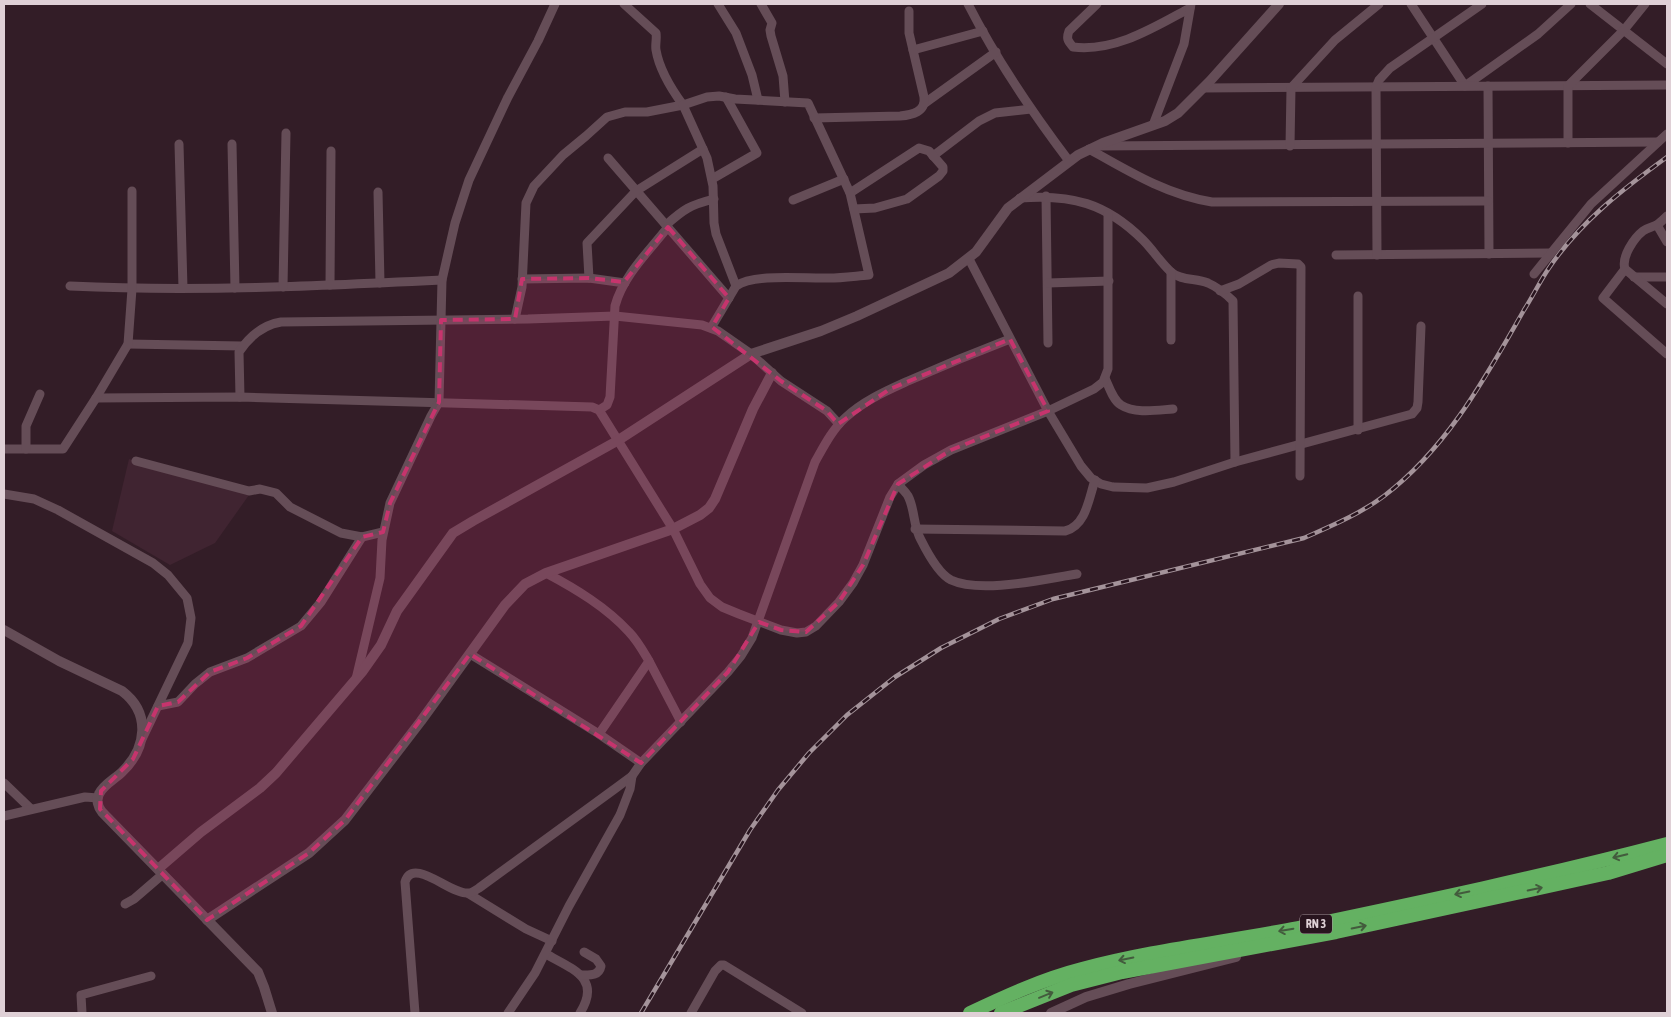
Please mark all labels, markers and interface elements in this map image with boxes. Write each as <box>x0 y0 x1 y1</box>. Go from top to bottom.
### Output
one-way arrow <box>1612 852 1628 862</box>
one-way arrow <box>1526 884 1542 893</box>
one-way arrow <box>1454 889 1470 898</box>
road number: RN 3 <box>1300 914 1332 934</box>
one-way arrow <box>1350 922 1366 931</box>
one-way arrow <box>1278 925 1294 935</box>
one-way arrow <box>1118 955 1134 965</box>
one-way arrow <box>1039 989 1054 998</box>

